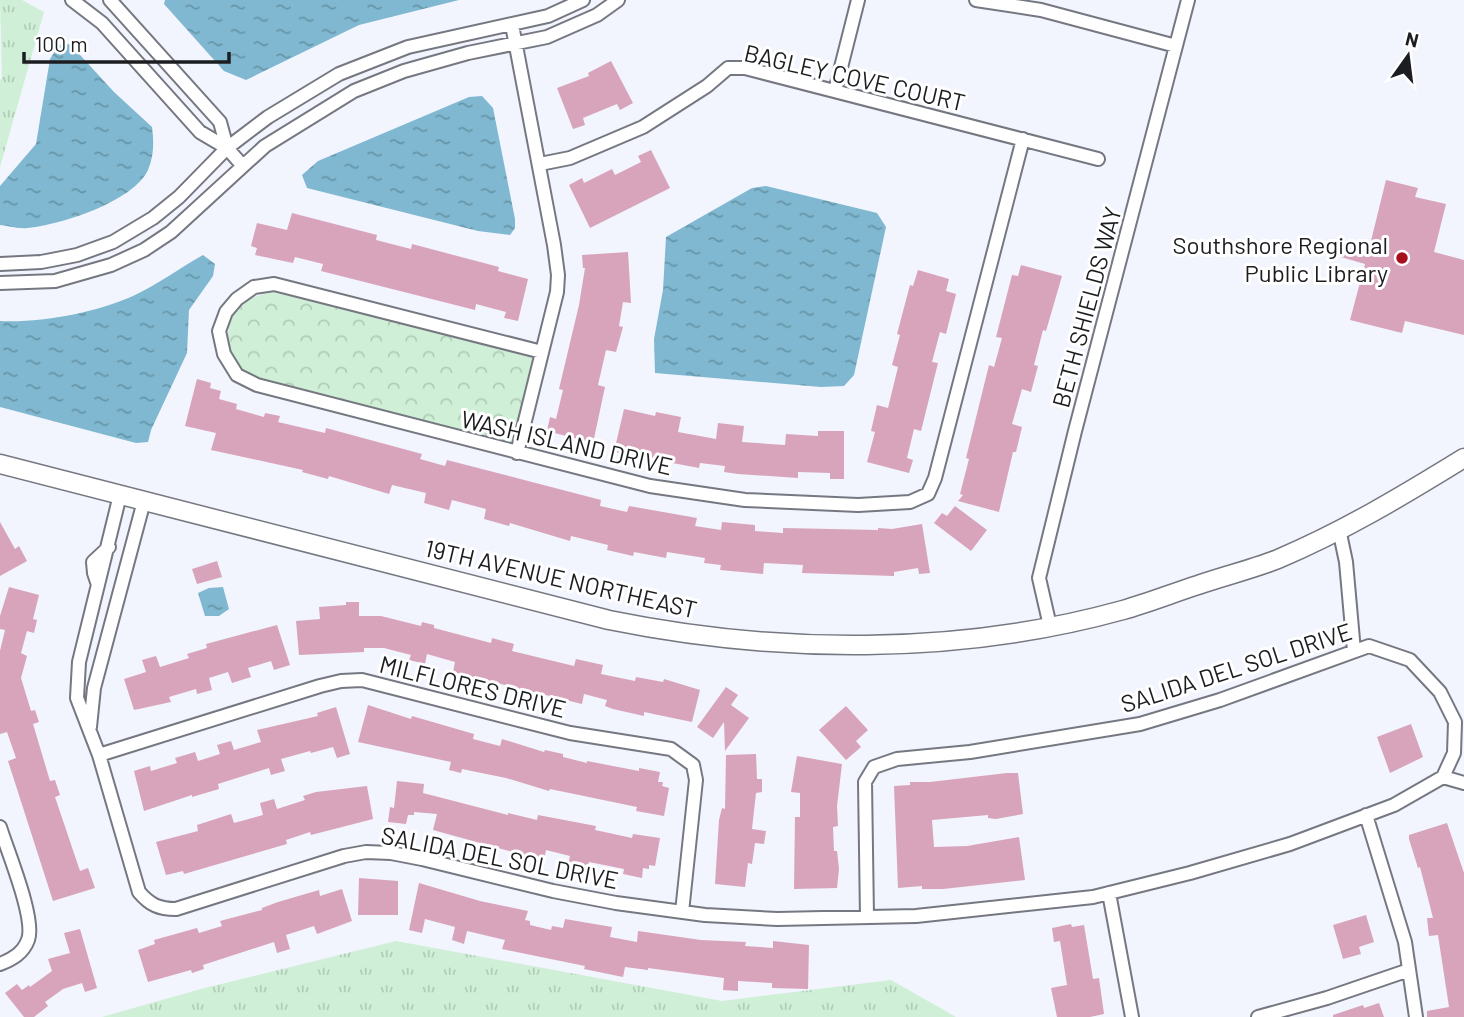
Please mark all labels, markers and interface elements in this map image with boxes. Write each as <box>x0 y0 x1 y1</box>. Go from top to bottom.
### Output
scale bar <box>24 21 229 65</box>
north arrow <box>1373 21 1443 91</box>
text: N <box>1403 26 1421 52</box>
text: 100 m <box>35 31 88 56</box>
street label: BAGLEY COVE COURT <box>742 37 968 117</box>
street label: BETH SHIELDS WAY <box>1045 203 1127 411</box>
place label: Southshore Regional Public Library <box>1173 230 1388 287</box>
marker: Southshore Regional Public Library <box>1394 250 1410 266</box>
street label: WASH ISLAND DRIVE <box>458 404 676 480</box>
street label: 19TH AVENUE NORTHEAST <box>422 533 700 623</box>
street label: SALIDA DEL SOL DRIVE <box>1117 616 1355 718</box>
street label: MILFLORES DRIVE <box>377 649 569 723</box>
street label: SALIDA DEL SOL DRIVE <box>379 820 621 894</box>

